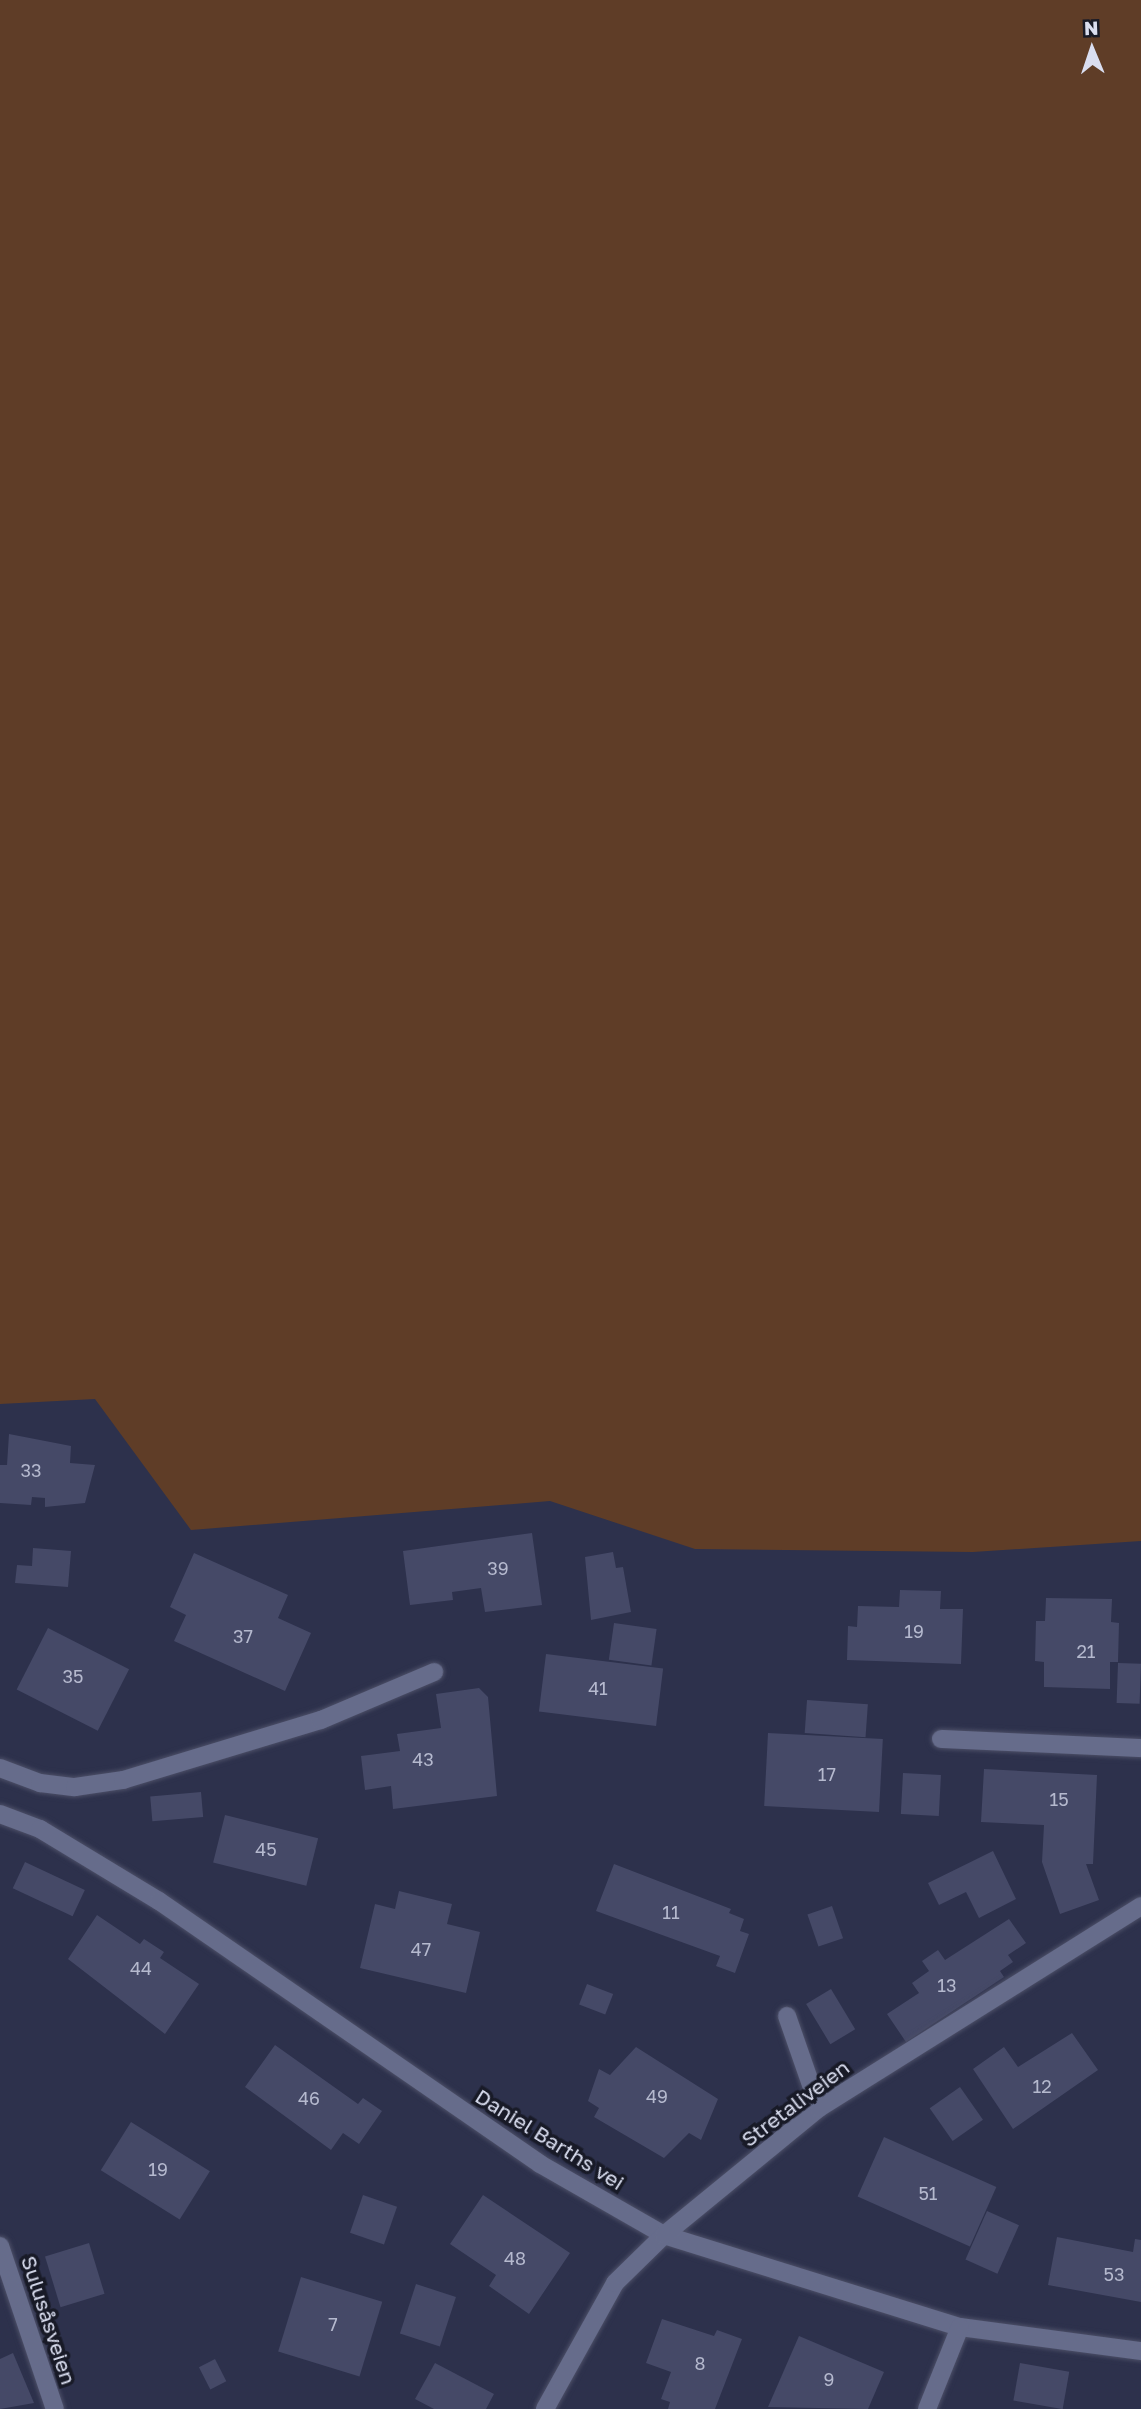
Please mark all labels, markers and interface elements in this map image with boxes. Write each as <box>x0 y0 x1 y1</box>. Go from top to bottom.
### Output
north arrow <box>1057 14 1127 84</box>
text: N <box>1084 16 1099 39</box>
house number: 33 <box>20 1459 42 1481</box>
house number: 39 <box>487 1557 509 1579</box>
house number: 19 <box>904 1620 924 1642</box>
house number: 37 <box>233 1625 253 1647</box>
house number: 21 <box>1076 1640 1096 1662</box>
house number: 35 <box>63 1665 83 1687</box>
house number: 41 <box>588 1677 608 1699</box>
house number: 43 <box>412 1748 434 1770</box>
house number: 17 <box>818 1763 836 1785</box>
house number: 15 <box>1049 1788 1069 1810</box>
house number: 45 <box>255 1838 277 1860</box>
house number: 11 <box>662 1901 680 1923</box>
house number: 47 <box>411 1938 431 1960</box>
house number: 44 <box>130 1957 152 1979</box>
house number: 13 <box>937 1974 957 1996</box>
street label: Stretaliveien <box>736 2054 854 2152</box>
house number: 12 <box>1032 2075 1052 2097</box>
street label: Daniel Barths vei <box>471 2083 629 2195</box>
house number: 49 <box>646 2085 668 2107</box>
house number: 46 <box>298 2087 320 2109</box>
house number: 19 <box>148 2158 168 2180</box>
house number: 51 <box>918 2182 938 2204</box>
house number: 48 <box>504 2247 526 2269</box>
street label: Sulusåsveien <box>16 2252 82 2388</box>
house number: 53 <box>1104 2263 1124 2285</box>
house number: 7 <box>328 2313 338 2335</box>
house number: 8 <box>695 2352 705 2374</box>
house number: 9 <box>824 2368 834 2390</box>

